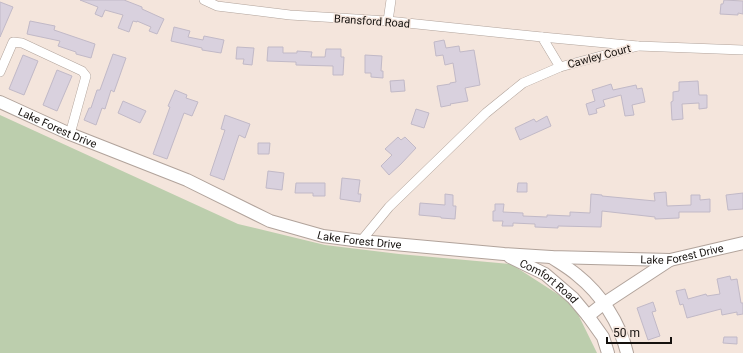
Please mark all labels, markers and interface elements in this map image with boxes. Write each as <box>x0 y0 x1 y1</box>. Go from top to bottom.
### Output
street label: Bransford Road <box>334 12 410 31</box>
street label: Cawley Court <box>566 42 633 71</box>
street label: Lake Forest Drive <box>16 105 99 151</box>
street label: Lake Forest Drive <box>316 229 402 252</box>
street label: Lake Forest Drive <box>640 242 725 267</box>
street label: Comfort Road <box>517 257 581 306</box>
scale bar <box>607 319 671 345</box>
text: 50 m <box>613 326 640 340</box>

